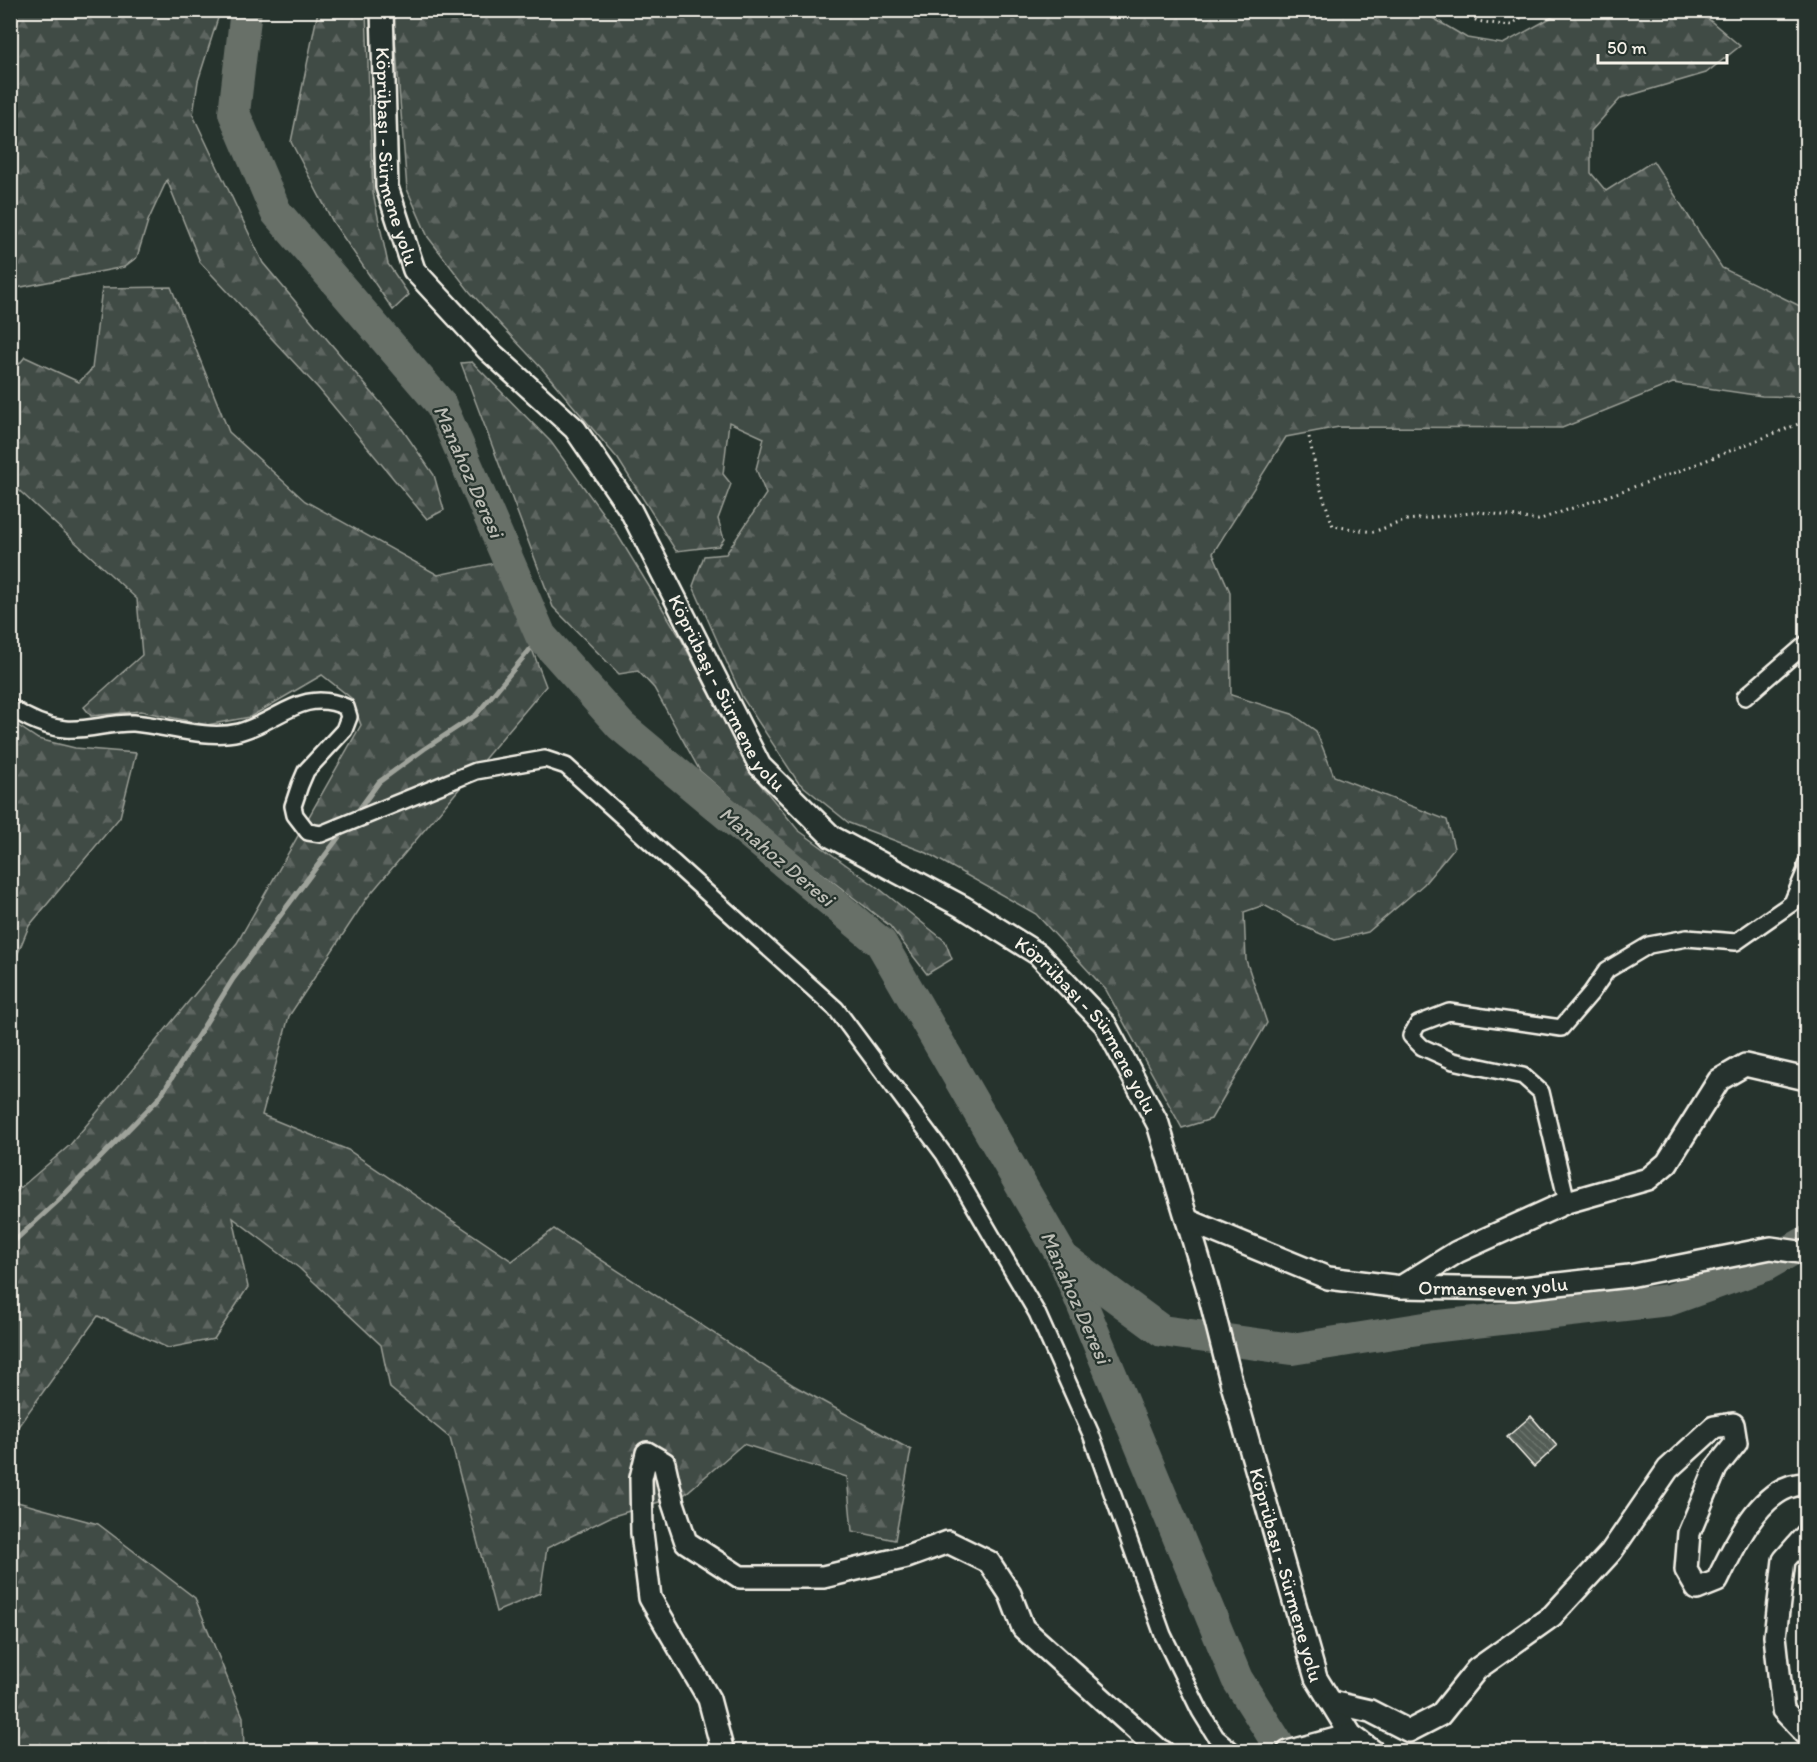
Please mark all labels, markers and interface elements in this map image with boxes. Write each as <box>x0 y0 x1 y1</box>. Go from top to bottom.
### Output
scale bar <box>1598 27 1727 65</box>
text: 50 m <box>1607 37 1647 59</box>
street label: Köprübaşı - Sürmene yolu <box>371 47 424 268</box>
water label: Manahoz Deresi <box>429 401 510 544</box>
street label: Köprübaşı - Sürmene yolu <box>663 590 790 796</box>
water label: Manahoz Deresi <box>714 801 842 913</box>
street label: Köprübaşı - Sürmene yolu <box>1011 931 1162 1118</box>
water label: Manahoz Deresi <box>1036 1227 1117 1370</box>
street label: Ormanseven yolu <box>1418 1271 1569 1301</box>
street label: Köprübaşı - Sürmene yolu <box>1244 1465 1329 1685</box>

